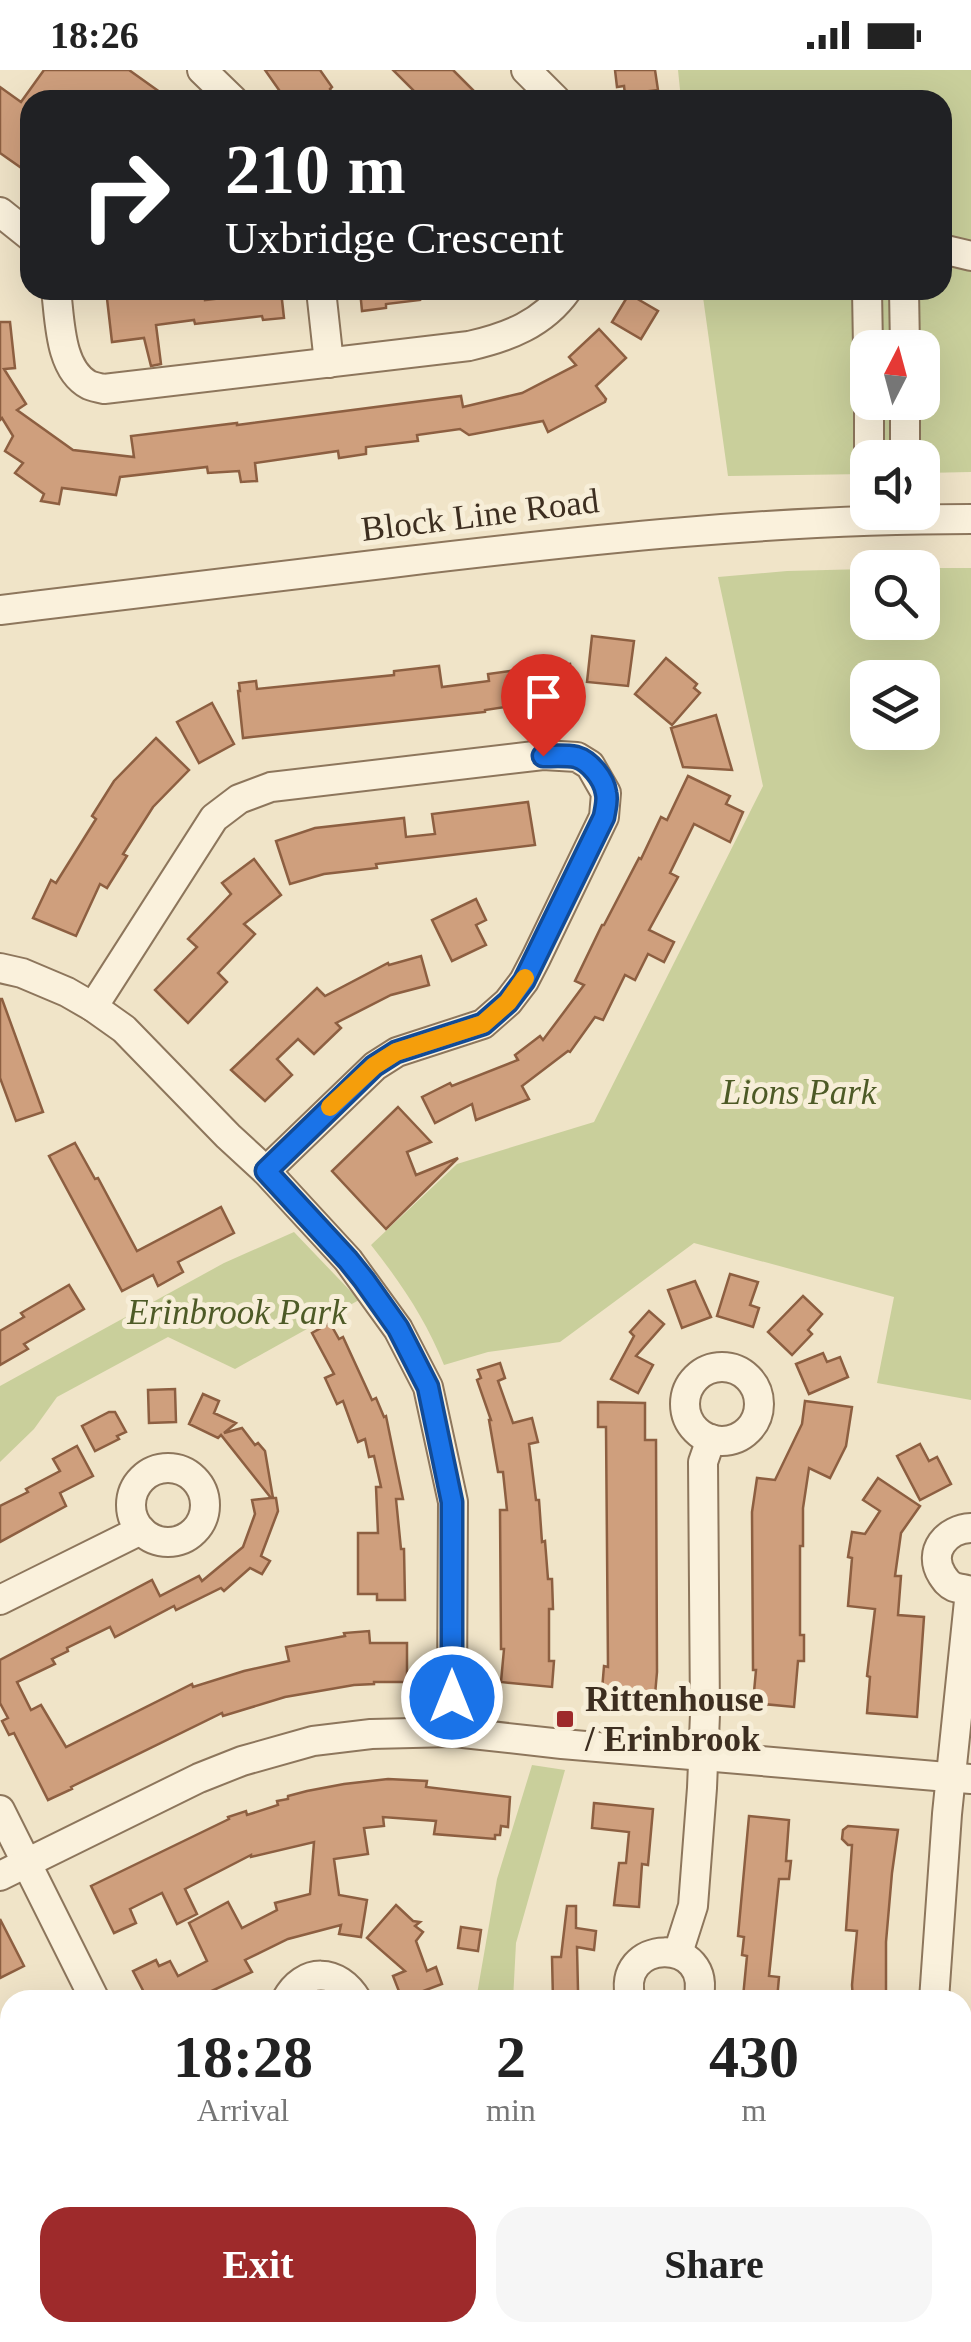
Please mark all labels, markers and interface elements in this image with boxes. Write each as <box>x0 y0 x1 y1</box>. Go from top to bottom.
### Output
text: 18:26 <box>50 14 139 56</box>
icon: right <box>60 130 190 260</box>
text: 210 m <box>225 131 406 208</box>
text: Uxbridge Crescent <box>225 213 564 263</box>
north arrow <box>850 330 940 420</box>
map controls <box>850 330 940 750</box>
button: sound <box>850 440 940 530</box>
street label: Block Line Road <box>359 481 602 549</box>
button: search <box>850 550 940 640</box>
pin <box>501 654 586 757</box>
button: layers <box>850 660 940 750</box>
icon: arrive <box>516 669 571 724</box>
park label: Lions Park <box>721 1073 878 1112</box>
park label: Erinbrook Park <box>126 1293 348 1332</box>
position arrow <box>400 1645 504 1749</box>
place label: Rittenhouse / Erinbrook <box>584 1680 764 1759</box>
marker: Rittenhouse / Erinbrook <box>554 1708 576 1730</box>
text: 18:28 <box>173 2024 313 2090</box>
text: 2 <box>496 2024 526 2090</box>
text: 430 <box>709 2024 799 2090</box>
text: Arrival <box>197 2092 289 2128</box>
text: min <box>486 2092 536 2128</box>
text: m <box>741 2092 766 2128</box>
button: Exit <box>40 2207 476 2322</box>
button: Share <box>496 2207 932 2322</box>

